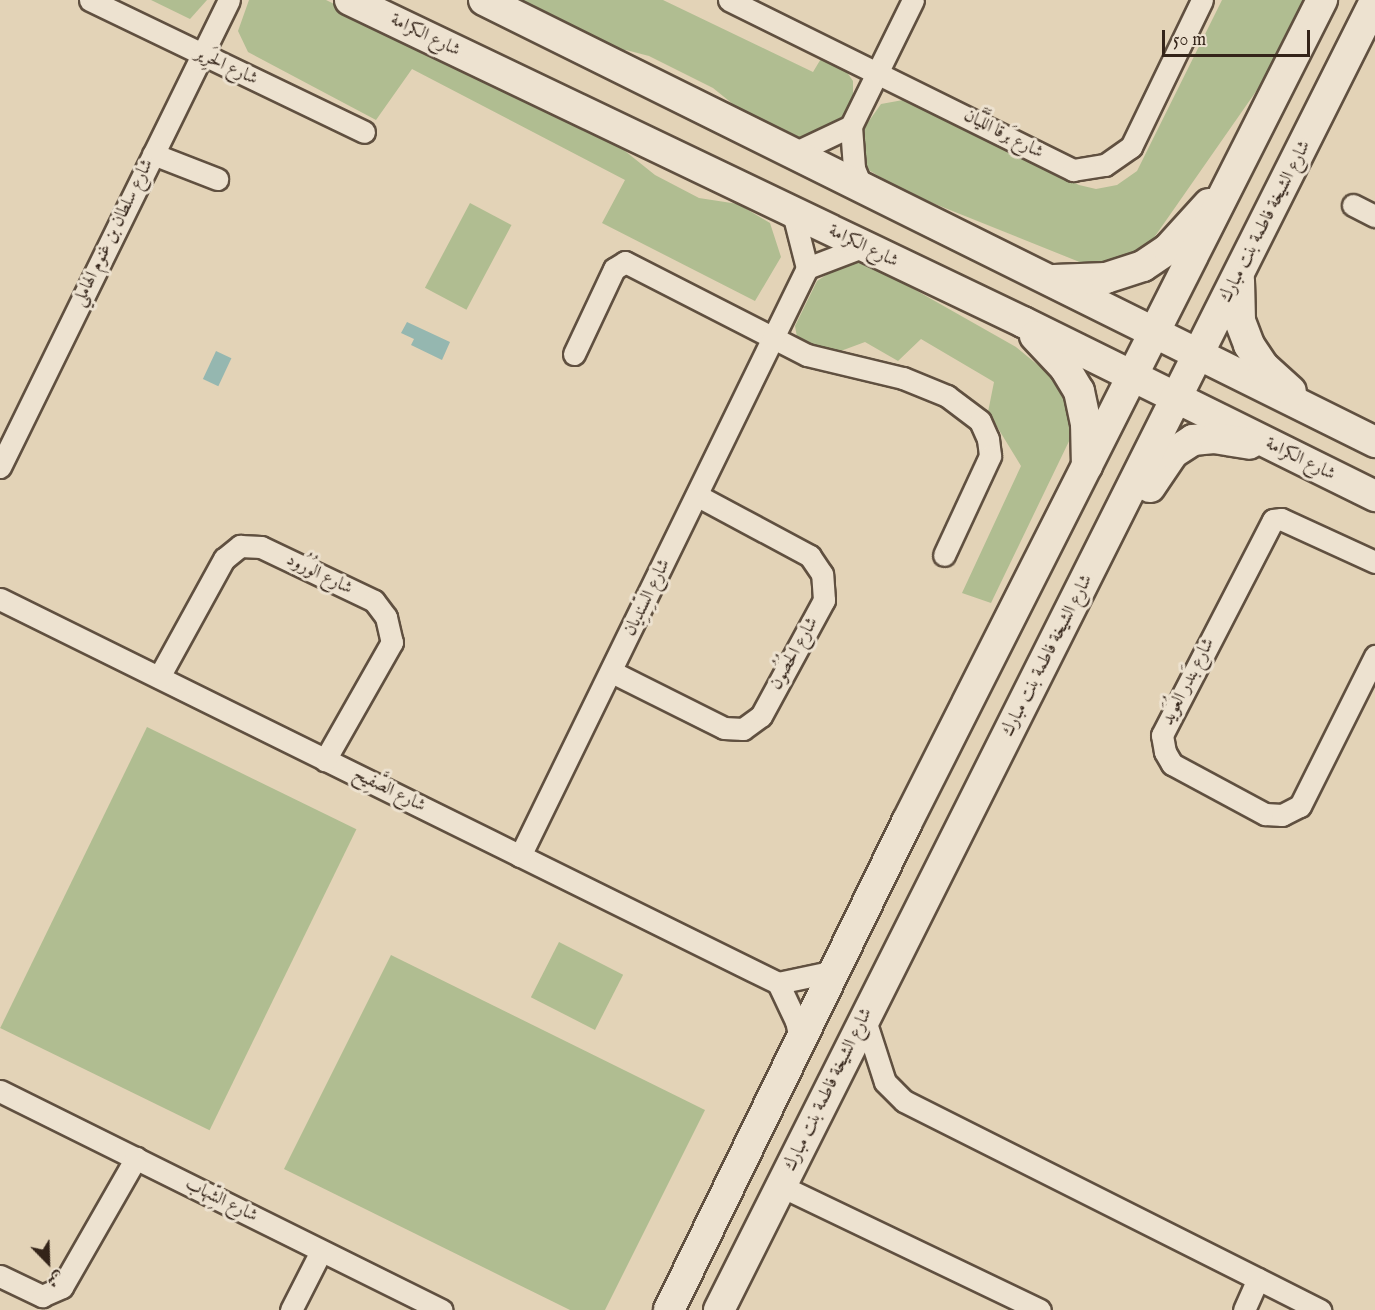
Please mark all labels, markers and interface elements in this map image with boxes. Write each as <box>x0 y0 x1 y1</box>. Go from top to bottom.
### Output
street label: شارع الكرامة <box>386 10 464 62</box>
scale bar <box>1165 18 1314 56</box>
text: 50 m <box>1173 29 1206 52</box>
street label: شارع الحَرِير <box>191 43 261 91</box>
street label: شارع بَرقا اللَّيَّان <box>960 106 1046 164</box>
street label: شارع الشيخة فاطمة بنت مبارك <box>1216 137 1316 307</box>
street label: شارع سلطان بن غنوم الهاملي <box>69 156 159 310</box>
street label: شارع الكرامة <box>824 221 902 273</box>
street label: شارع الكرامة <box>1261 434 1339 486</box>
street label: شارع الوُرُود <box>282 550 356 600</box>
street label: شارع السِّندِيان <box>620 556 676 640</box>
street label: شارع الشيخة فاطمة بنت مبارك <box>998 571 1098 741</box>
street label: شارع الحُصُون <box>766 614 824 694</box>
street label: شارع بَندر العُوَيد <box>1158 635 1220 729</box>
street label: شارع الصَّفِيح <box>349 764 429 818</box>
street label: شارع الشيخة فاطمة بنت مبارك <box>780 1005 878 1175</box>
street label: شارع الشِّهاب <box>181 1174 261 1228</box>
north arrow <box>18 1232 78 1292</box>
text: ش <box>44 1266 66 1291</box>

